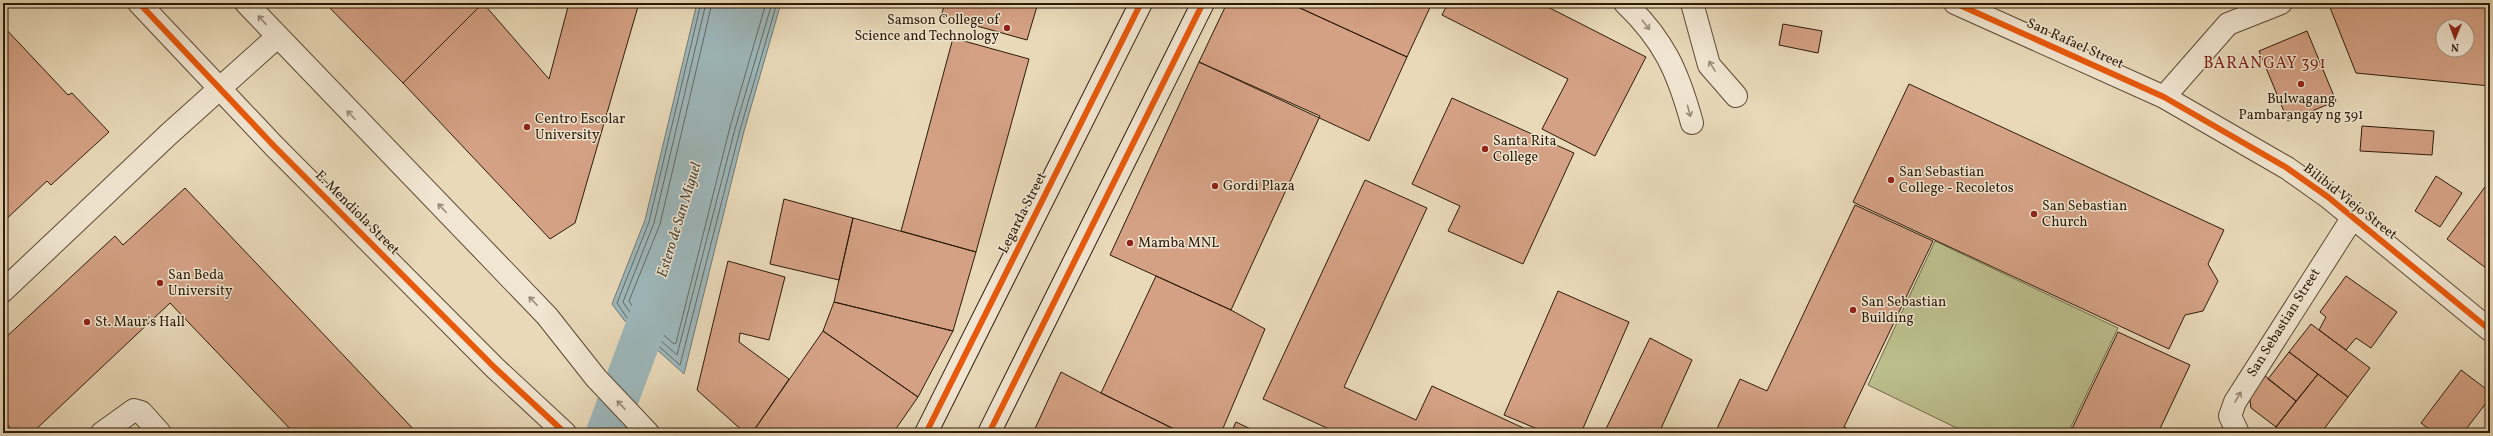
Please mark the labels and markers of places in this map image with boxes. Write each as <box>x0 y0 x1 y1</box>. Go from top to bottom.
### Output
place label: Samson College of Science and Technology <box>854 11 1000 46</box>
marker: Samson College of Science and Technology <box>1002 23 1012 33</box>
marker: Bulwagang Pambarangay ng 391 <box>2296 79 2306 89</box>
place label: Bulwagang Pambarangay ng 391 <box>2239 90 2363 125</box>
place label: Centro Escolar University <box>535 110 625 145</box>
marker: Centro Escolar University <box>522 122 532 132</box>
place label: Santa Rita College <box>1493 132 1556 167</box>
marker: Santa Rita College <box>1480 144 1490 154</box>
place label: San Sebastian College - Recoletos <box>1899 163 2014 198</box>
marker: San Sebastian College - Recoletos <box>1886 175 1896 185</box>
place label: Gordi Plaza <box>1223 177 1295 196</box>
marker: Gordi Plaza <box>1210 181 1220 191</box>
place label: San Sebastian Church <box>2042 197 2127 232</box>
marker: San Sebastian Church <box>2029 209 2039 219</box>
place label: Mamba MNL <box>1138 234 1219 253</box>
marker: Mamba MNL <box>1125 238 1135 248</box>
place label: San Beda University <box>168 266 233 301</box>
marker: San Beda University <box>155 278 165 288</box>
place label: San Sebastian Building <box>1861 293 1946 328</box>
marker: San Sebastian Building <box>1848 305 1858 315</box>
place label: St. Maur's Hall <box>95 313 185 332</box>
marker: St. Maur's Hall <box>82 317 92 327</box>

